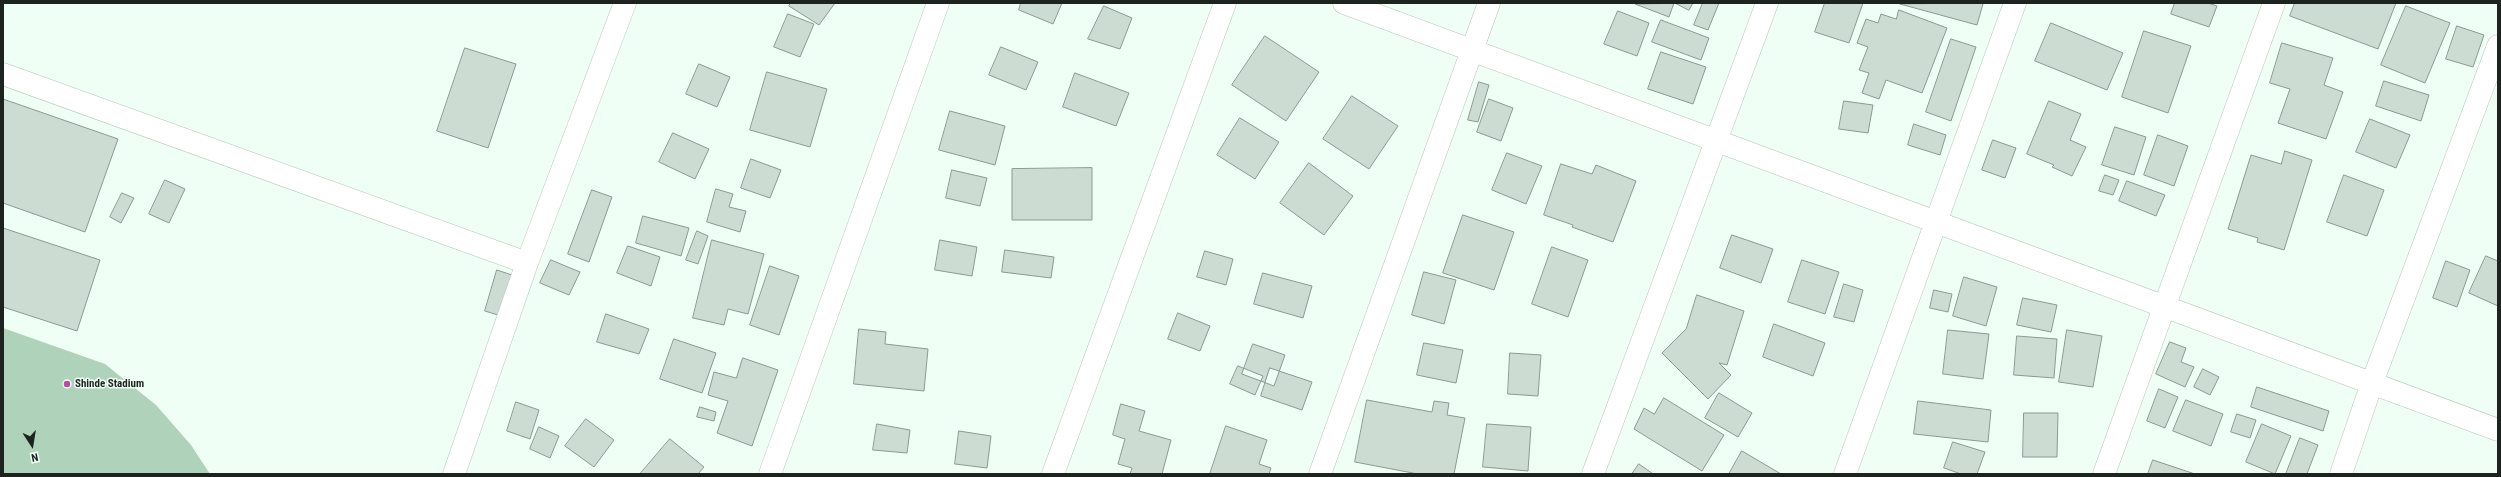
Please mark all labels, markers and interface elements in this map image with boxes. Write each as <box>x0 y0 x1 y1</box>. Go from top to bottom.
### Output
place label: Shinde Stadium <box>75 377 144 391</box>
marker: Shinde Stadium <box>62 379 72 389</box>
north arrow <box>12 425 52 465</box>
text: N <box>30 450 39 464</box>

